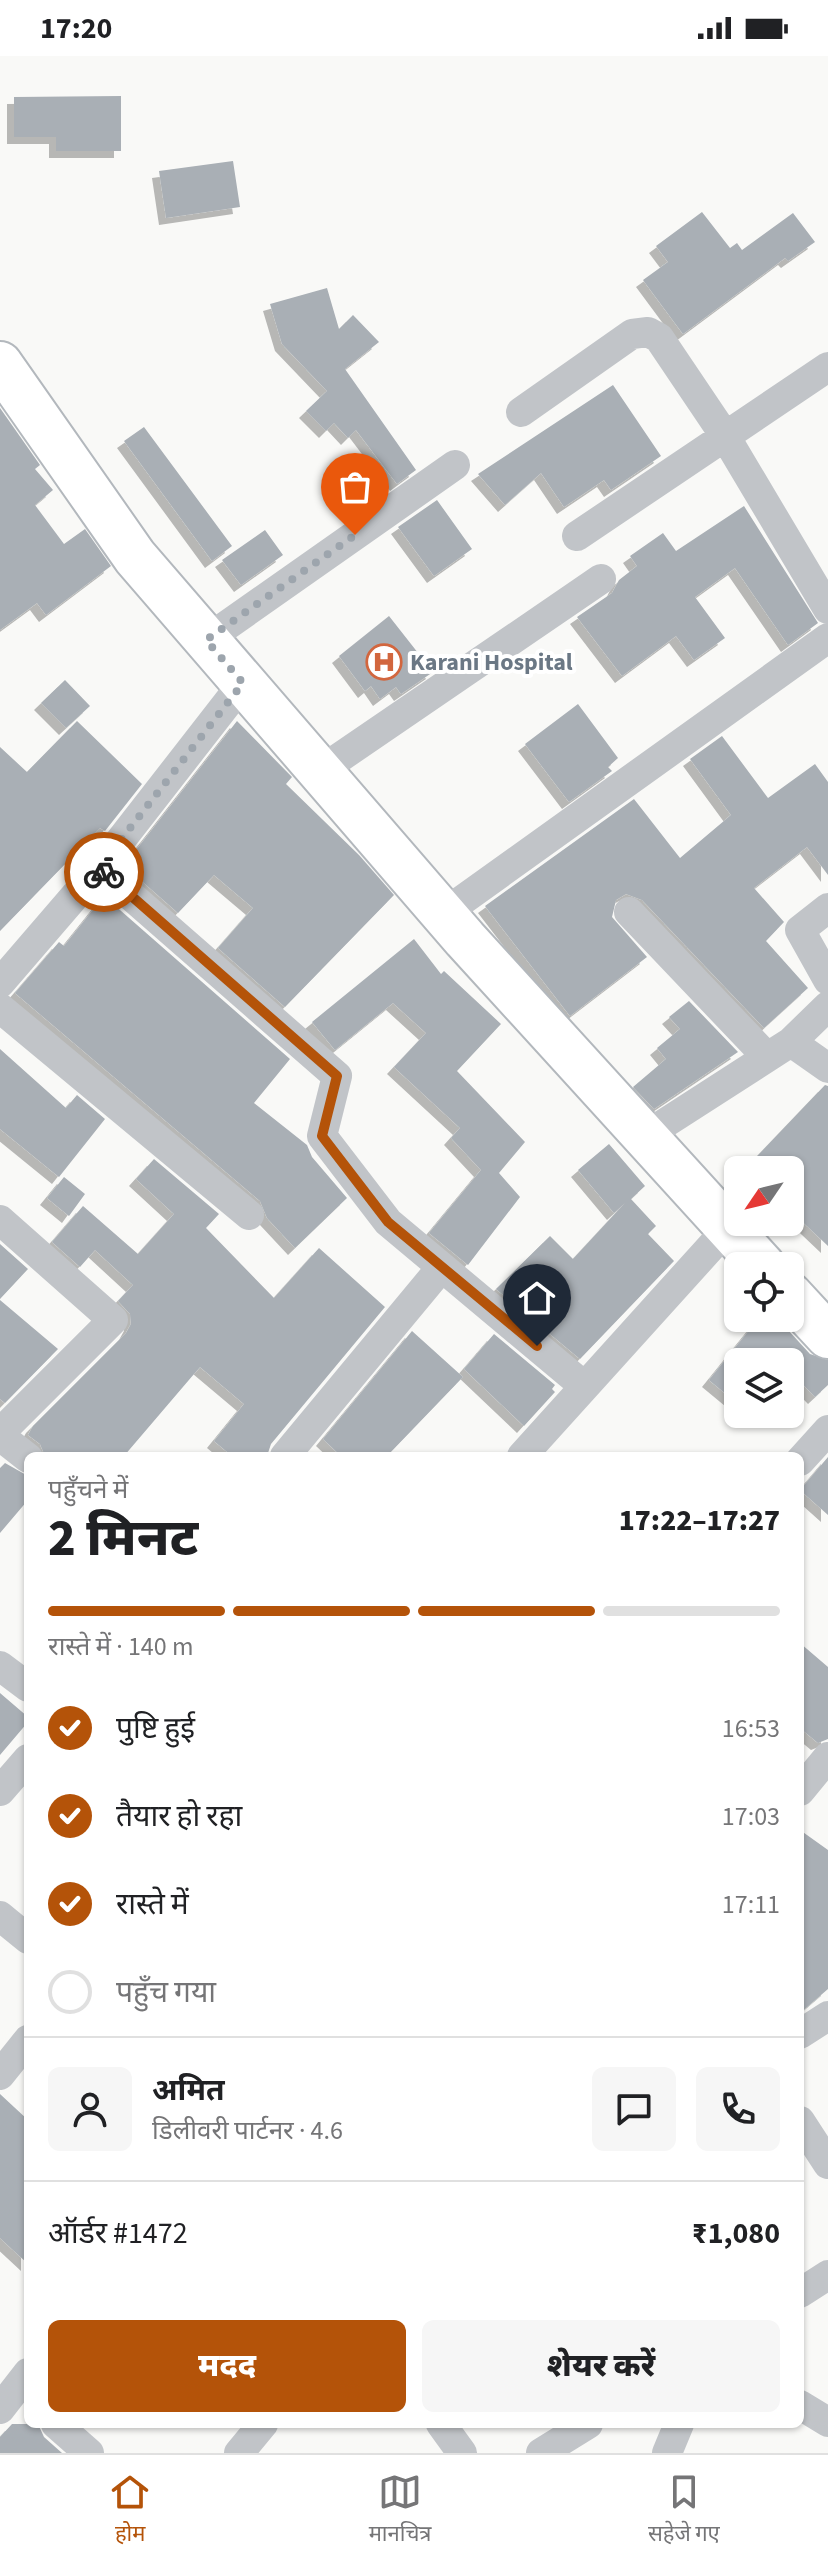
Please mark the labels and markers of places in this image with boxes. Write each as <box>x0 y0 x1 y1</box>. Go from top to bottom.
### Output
pin <box>321 453 389 535</box>
hospital icon: Karani Hospital <box>365 643 403 681</box>
place label: Karani Hospital <box>410 645 573 680</box>
pin <box>503 1264 571 1346</box>

